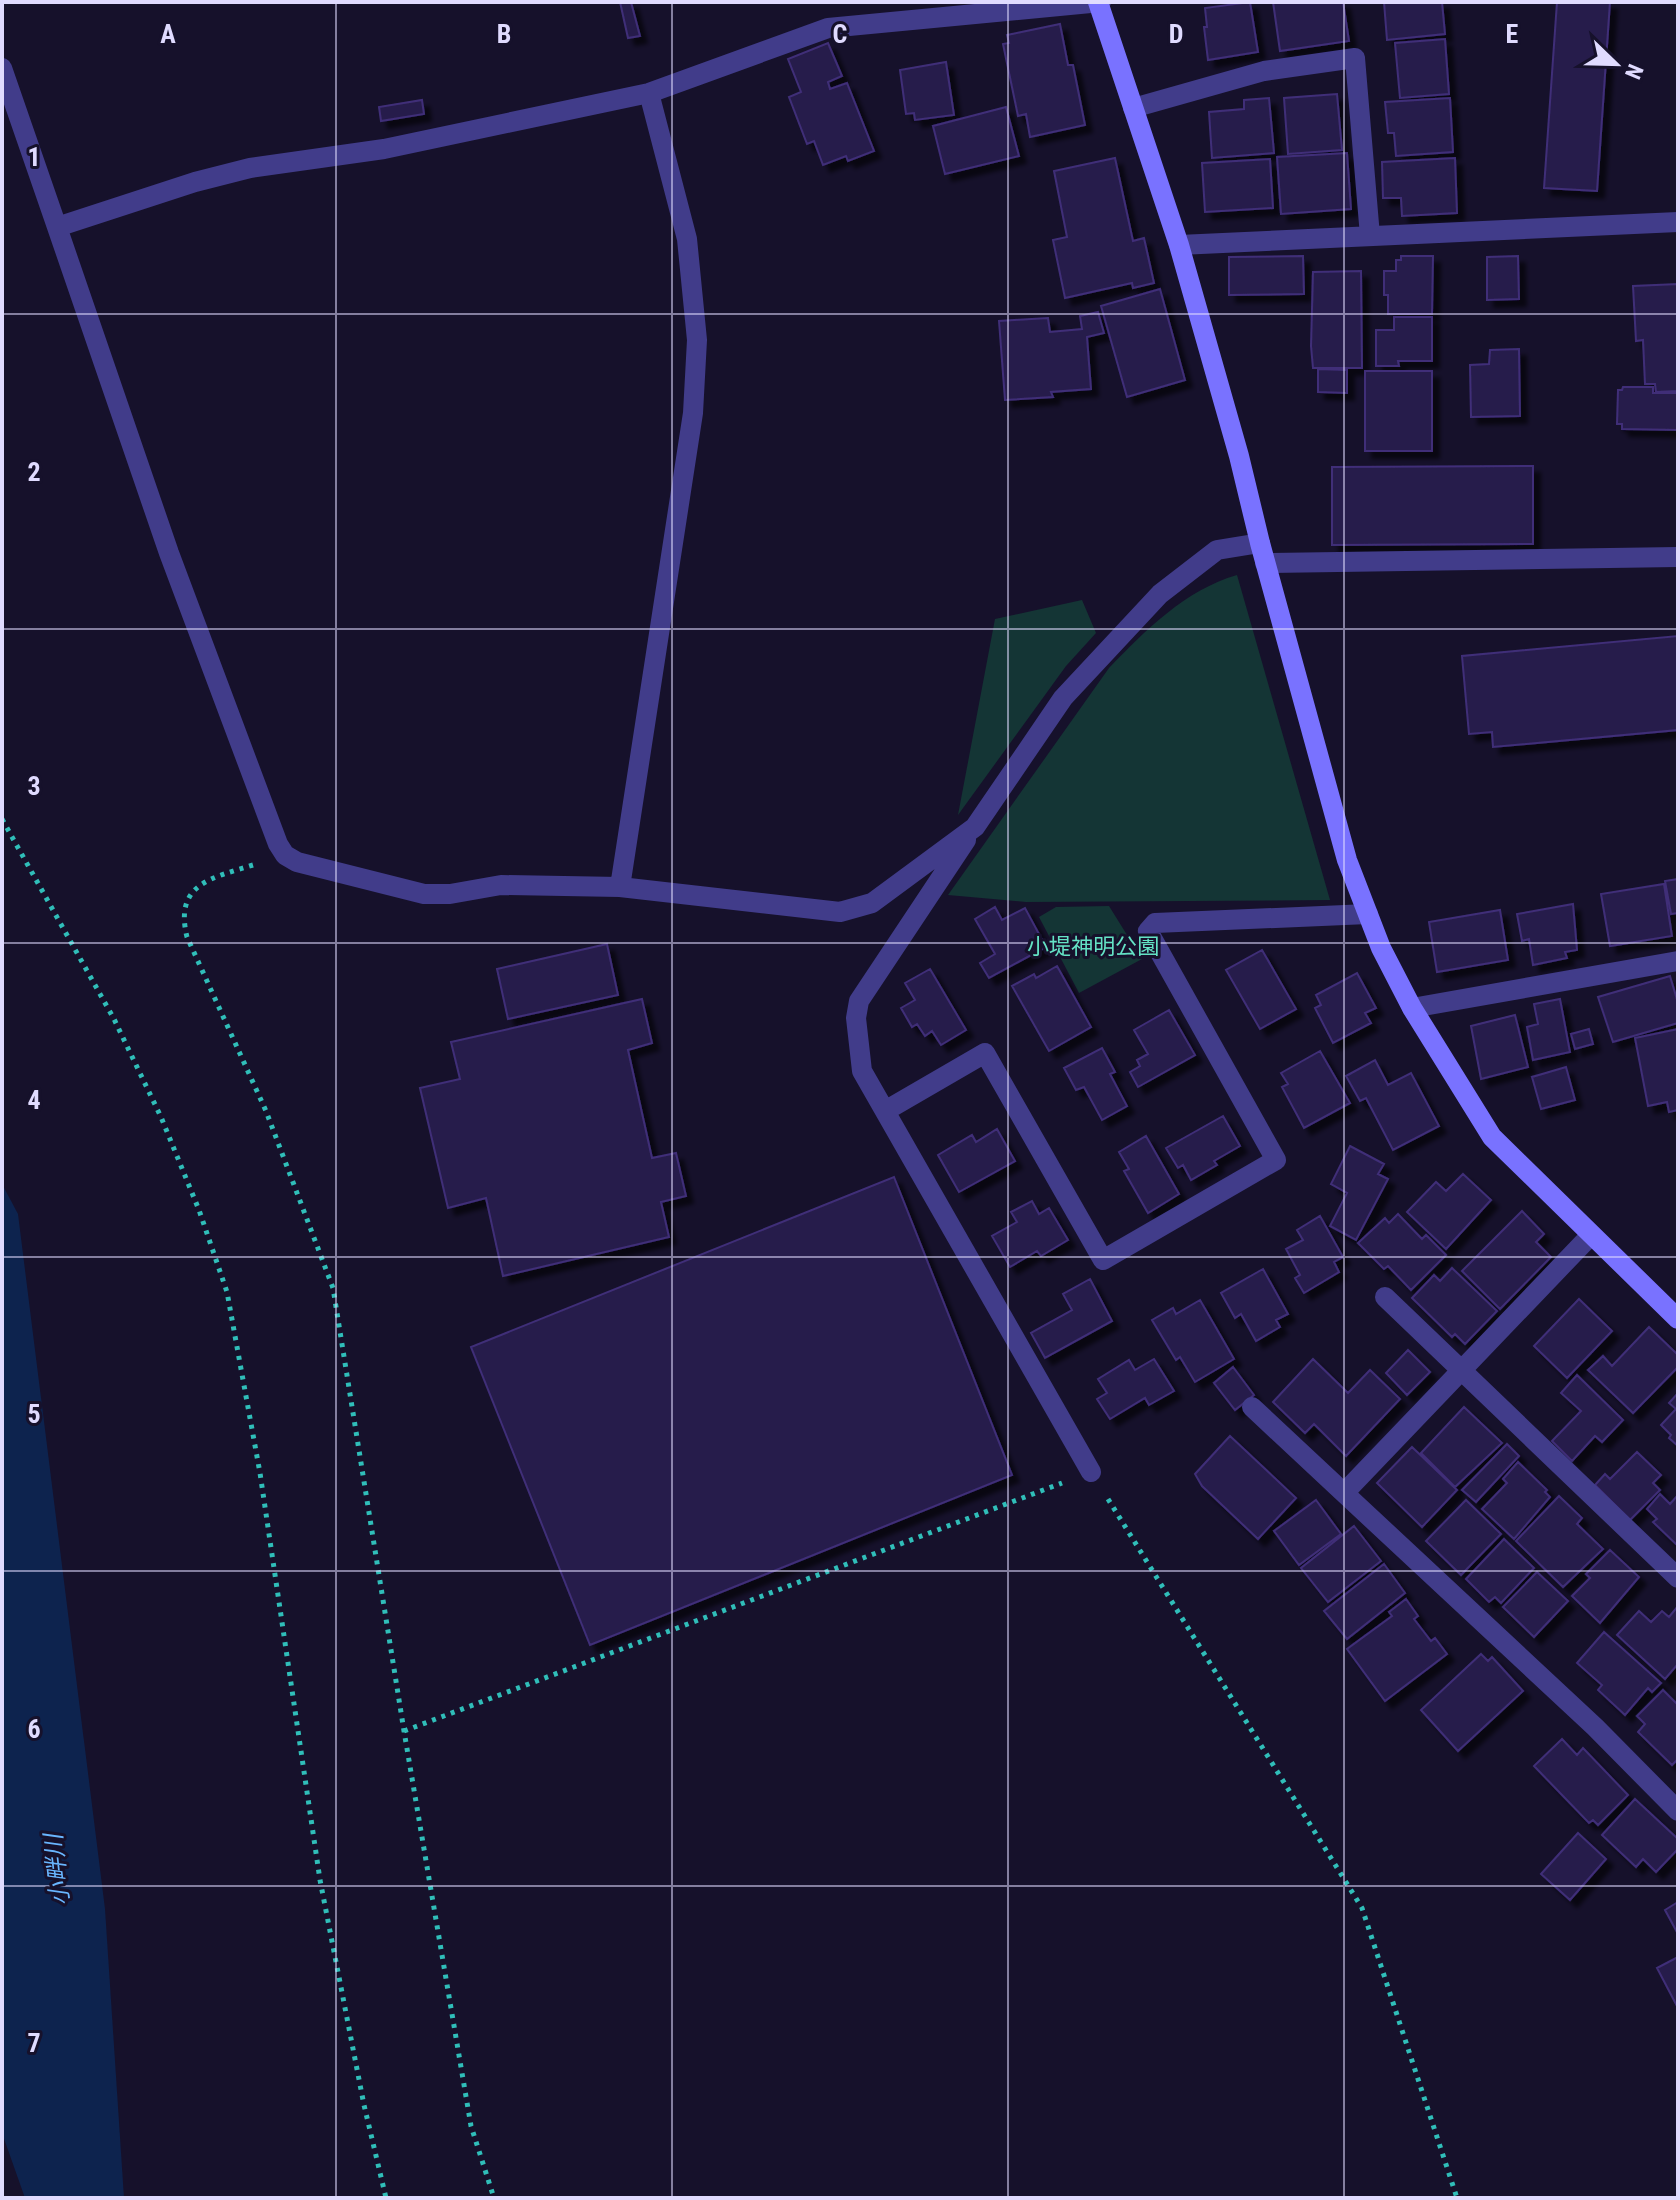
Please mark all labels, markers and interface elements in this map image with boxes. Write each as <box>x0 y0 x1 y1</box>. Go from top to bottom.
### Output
text: A <box>160 19 176 49</box>
text: B <box>497 19 511 49</box>
text: C <box>833 19 848 49</box>
text: D <box>1169 19 1183 49</box>
text: E <box>1506 19 1519 49</box>
north arrow <box>1576 24 1656 104</box>
text: N <box>1620 61 1648 83</box>
text: 1 <box>27 142 41 172</box>
text: 2 <box>27 457 41 487</box>
text: 3 <box>27 771 41 801</box>
park label: 小堤神明公園 <box>1027 934 1159 959</box>
text: 4 <box>27 1085 41 1115</box>
text: 5 <box>27 1399 41 1429</box>
text: 6 <box>27 1714 41 1744</box>
water label: 小畔川 <box>39 1830 75 1907</box>
text: 7 <box>27 2028 41 2058</box>

